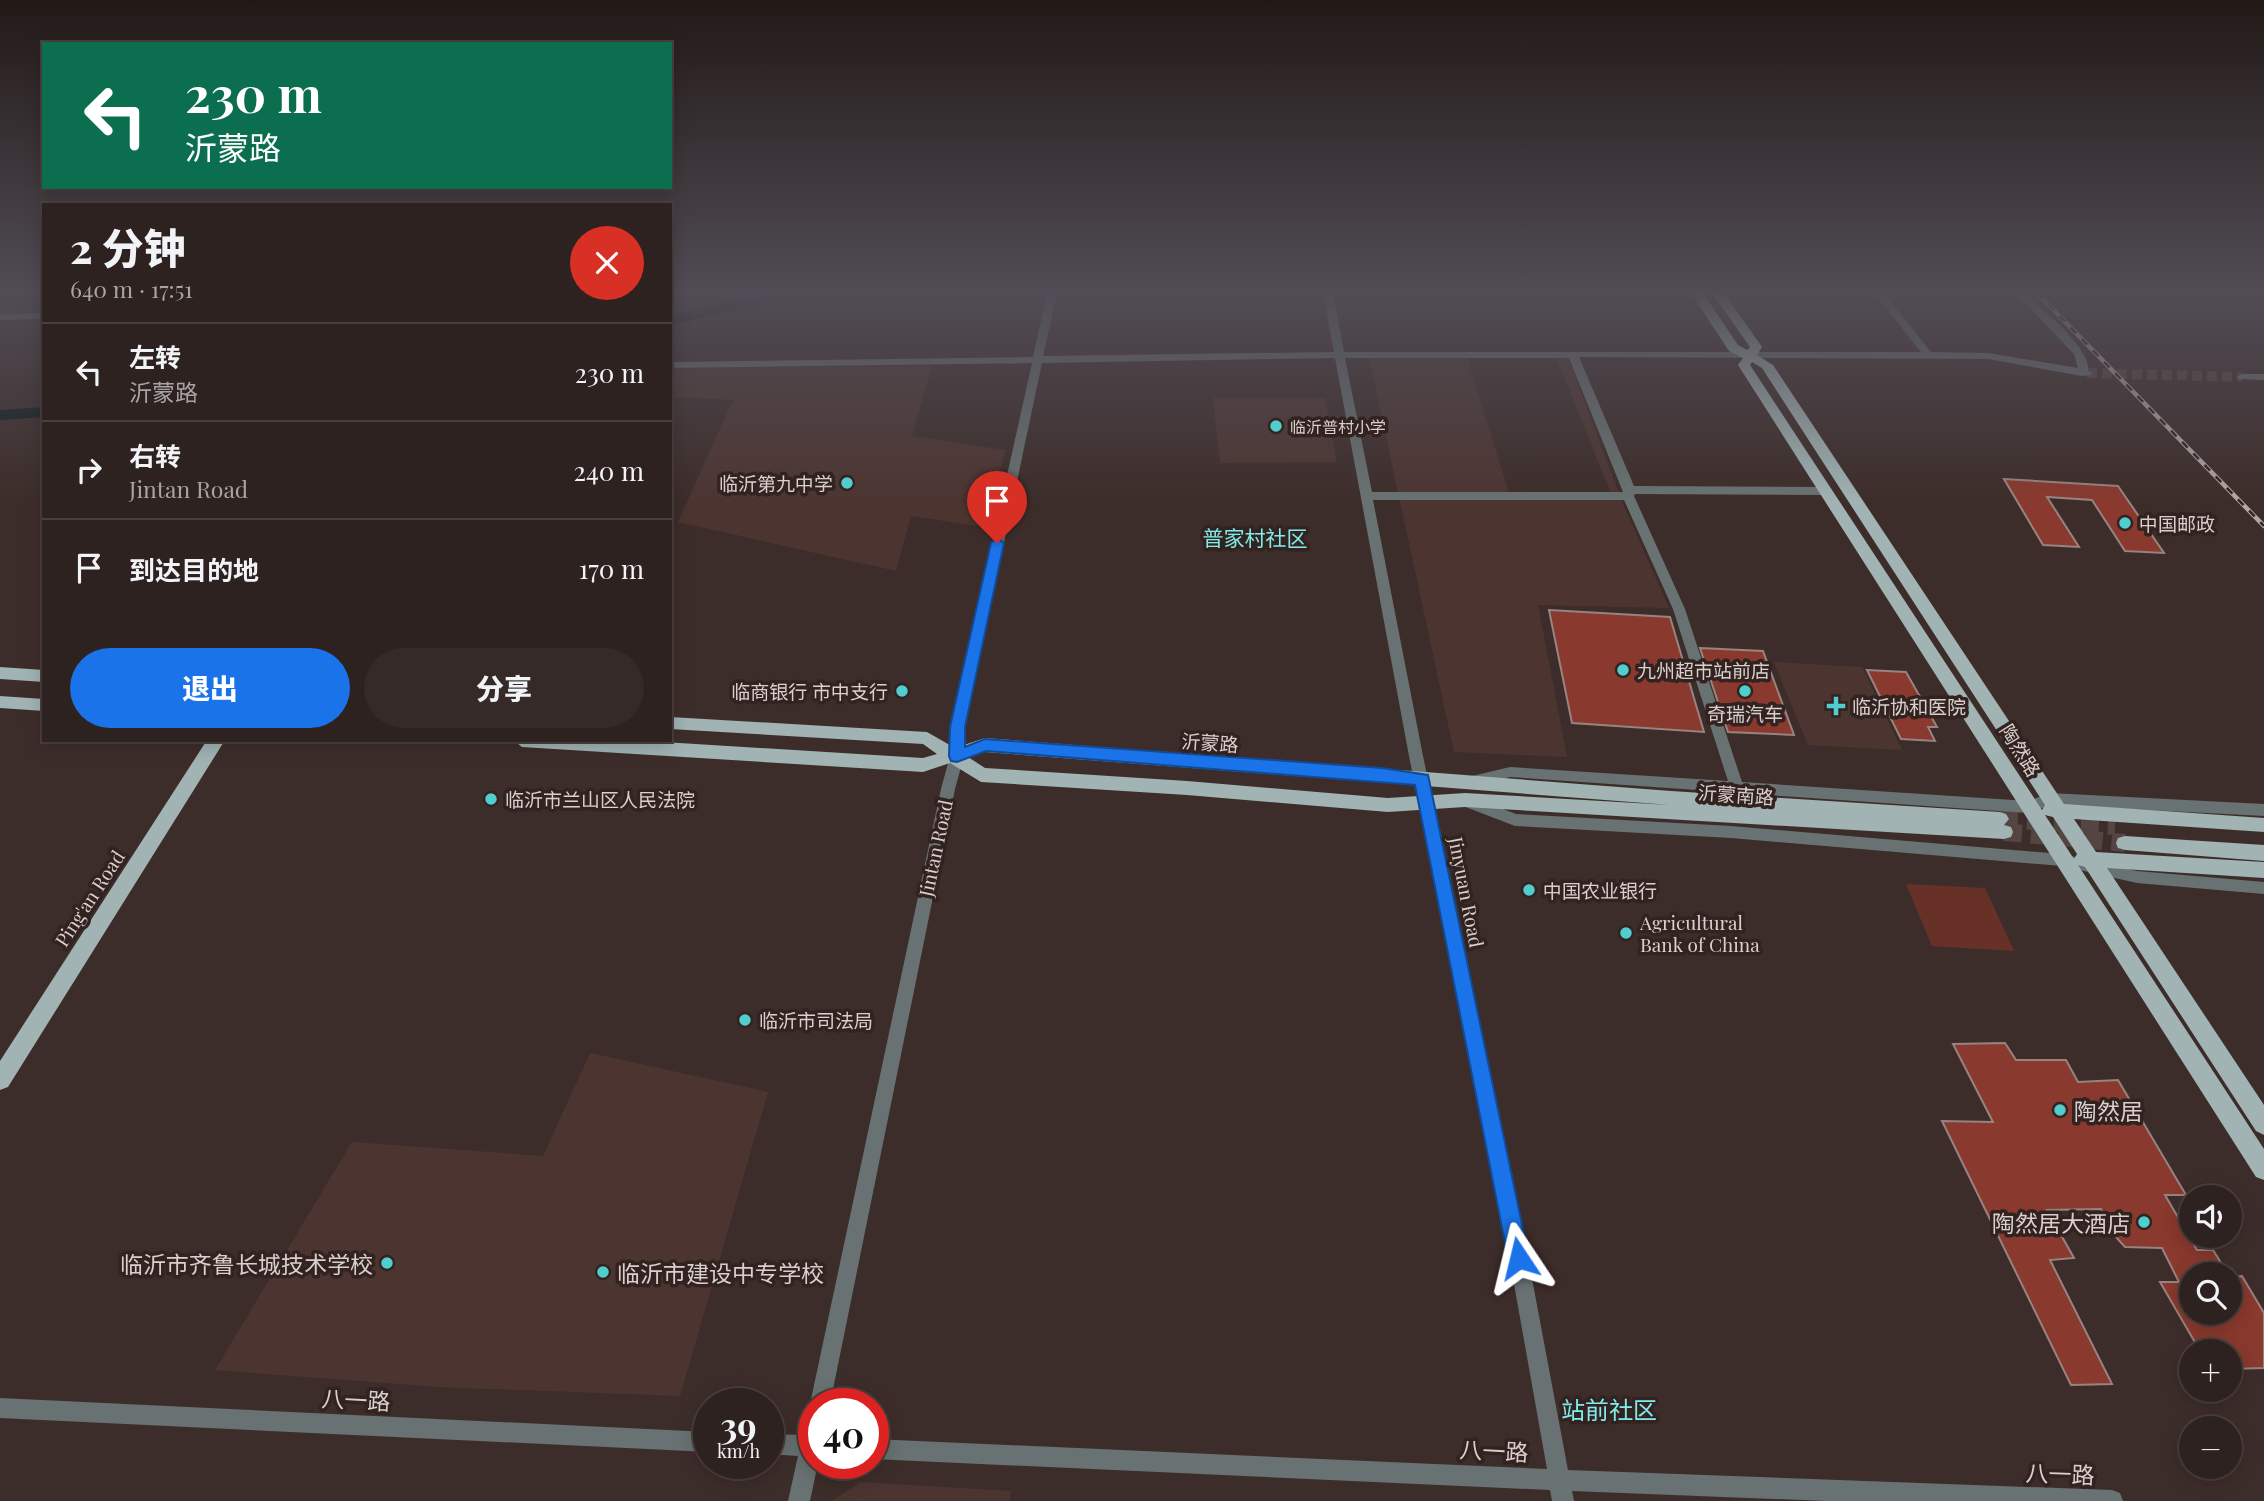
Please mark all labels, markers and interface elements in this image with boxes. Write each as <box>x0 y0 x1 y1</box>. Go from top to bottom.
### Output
text: 230 m <box>185 60 322 125</box>
icon: left <box>70 70 161 161</box>
text: 沂蒙路 <box>185 125 281 168</box>
text: 2 分钟 <box>70 219 186 275</box>
button: close <box>570 226 644 300</box>
text: 640 m · 17:51 <box>70 273 193 304</box>
text: 左转 <box>129 339 181 374</box>
icon: left <box>70 353 108 391</box>
text: 230 m <box>575 355 644 390</box>
text: 沂蒙路 <box>129 376 198 407</box>
place label: 临沂普村小学 <box>1290 416 1386 437</box>
marker: 临沂普村小学 <box>1268 418 1284 434</box>
text: 右转 <box>129 438 181 473</box>
icon: right <box>70 451 108 489</box>
text: 240 m <box>574 453 644 488</box>
place label: 临沂第九中学 <box>719 470 833 496</box>
pin <box>967 471 1027 543</box>
text: Jintan Road <box>129 473 248 504</box>
marker: 临沂第九中学 <box>839 475 855 491</box>
icon: arrive <box>978 482 1016 520</box>
place label: 中国邮政 <box>2139 510 2215 536</box>
marker: 中国邮政 <box>2117 515 2133 531</box>
district label: 普家村社区 <box>1203 523 1308 551</box>
icon: arrive <box>70 549 108 587</box>
text: 170 m <box>579 551 644 586</box>
text: 到达目的地 <box>129 552 259 587</box>
button: 退出 <box>70 648 350 728</box>
button: 分享 <box>364 648 644 728</box>
place label: 九州超市站前店 <box>1637 657 1770 683</box>
marker: 九州超市站前店 <box>1615 662 1631 678</box>
place label: 临商银行 市中支行 <box>731 678 888 704</box>
marker: 临商银行 市中支行 <box>894 683 910 699</box>
marker: 奇瑞汽车 <box>1737 683 1753 699</box>
place label: 临沂协和医院 <box>1852 693 1966 719</box>
marker: 临沂协和医院 <box>1826 696 1846 716</box>
place label: 奇瑞汽车 <box>1707 700 1783 726</box>
street label: 陶然路 <box>1995 719 2047 781</box>
street label: 沂蒙路 <box>1181 727 1239 757</box>
street label: 沂蒙南路 <box>1697 778 1775 810</box>
place label: 临沂市兰山区人民法院 <box>505 786 695 812</box>
marker: 临沂市兰山区人民法院 <box>483 791 499 807</box>
street label: Jintan Road <box>912 797 958 900</box>
street label: Jinyuan Road <box>1443 833 1490 950</box>
street label: Ping'an Road <box>48 845 130 951</box>
place label: 中国农业银行 <box>1543 877 1657 903</box>
marker: 中国农业银行 <box>1521 882 1537 898</box>
place label: Agricultural Bank of China <box>1639 909 1760 957</box>
marker: Agricultural Bank of China <box>1618 925 1634 941</box>
place label: 临沂市司法局 <box>759 1007 873 1033</box>
marker: 临沂市司法局 <box>737 1012 753 1028</box>
place label: 陶然居 <box>2074 1095 2143 1126</box>
marker: 陶然居 <box>2052 1102 2068 1118</box>
map controls <box>2179 1185 2242 1479</box>
button: sound <box>2179 1185 2242 1248</box>
place label: 陶然居大酒店 <box>1992 1207 2130 1238</box>
marker: 陶然居大酒店 <box>2136 1214 2152 1230</box>
position arrow <box>1482 1221 1556 1295</box>
place label: 临沂市齐鲁长城技术学校 <box>120 1248 373 1279</box>
marker: 临沂市齐鲁长城技术学校 <box>379 1255 395 1271</box>
place label: 临沂市建设中专学校 <box>617 1257 824 1288</box>
button: search <box>2179 1262 2242 1325</box>
marker: 临沂市建设中专学校 <box>595 1264 611 1280</box>
button: + <box>2179 1339 2242 1402</box>
street label: 八一路 <box>321 1382 391 1416</box>
speed limit sign: 40 <box>798 1388 889 1479</box>
district label: 站前社区 <box>1561 1393 1657 1425</box>
text: 39 <box>720 1401 757 1448</box>
button: − <box>2179 1416 2242 1479</box>
street label: 八一路 <box>1459 1433 1529 1467</box>
text: km/h <box>717 1439 760 1463</box>
street label: 八一路 <box>2025 1456 2095 1490</box>

